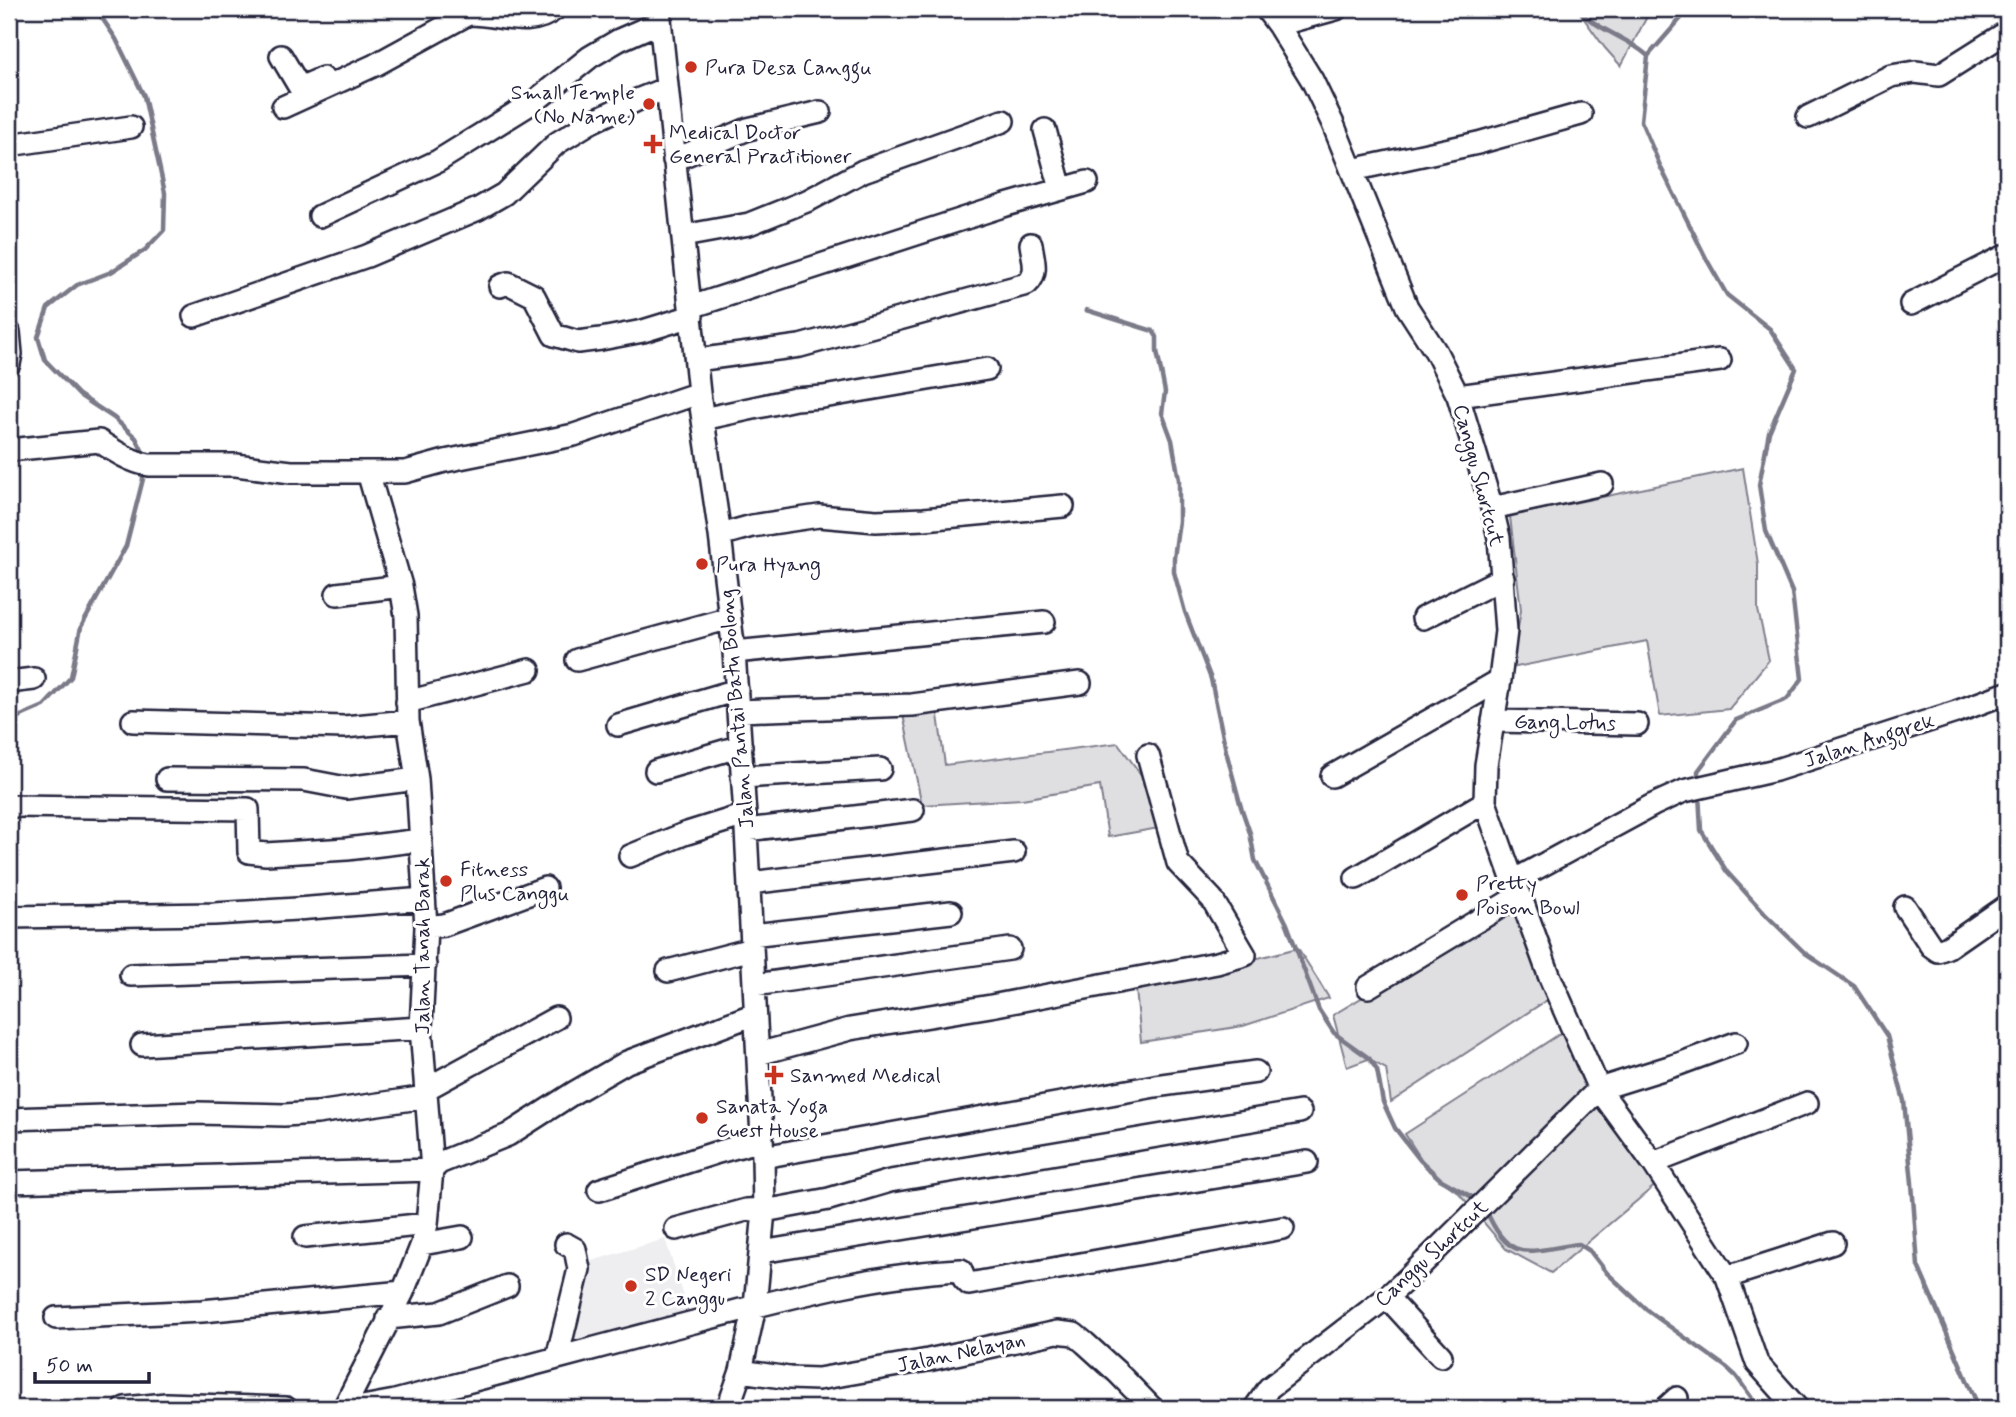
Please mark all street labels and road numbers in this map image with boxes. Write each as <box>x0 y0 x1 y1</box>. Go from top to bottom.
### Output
street label: Canggu Shortcut <box>1445 401 1511 550</box>
street label: Jalan Pantai Batu Bolong <box>713 588 761 830</box>
street label: Jalan Anggrek <box>1801 707 1939 777</box>
street label: Gang Lotus <box>1514 708 1616 739</box>
street label: Jalan Tanah Barak <box>409 857 437 1035</box>
street label: Canggu Shortcut <box>1369 1193 1496 1314</box>
street label: Jalan Nelayan <box>895 1326 1028 1380</box>

